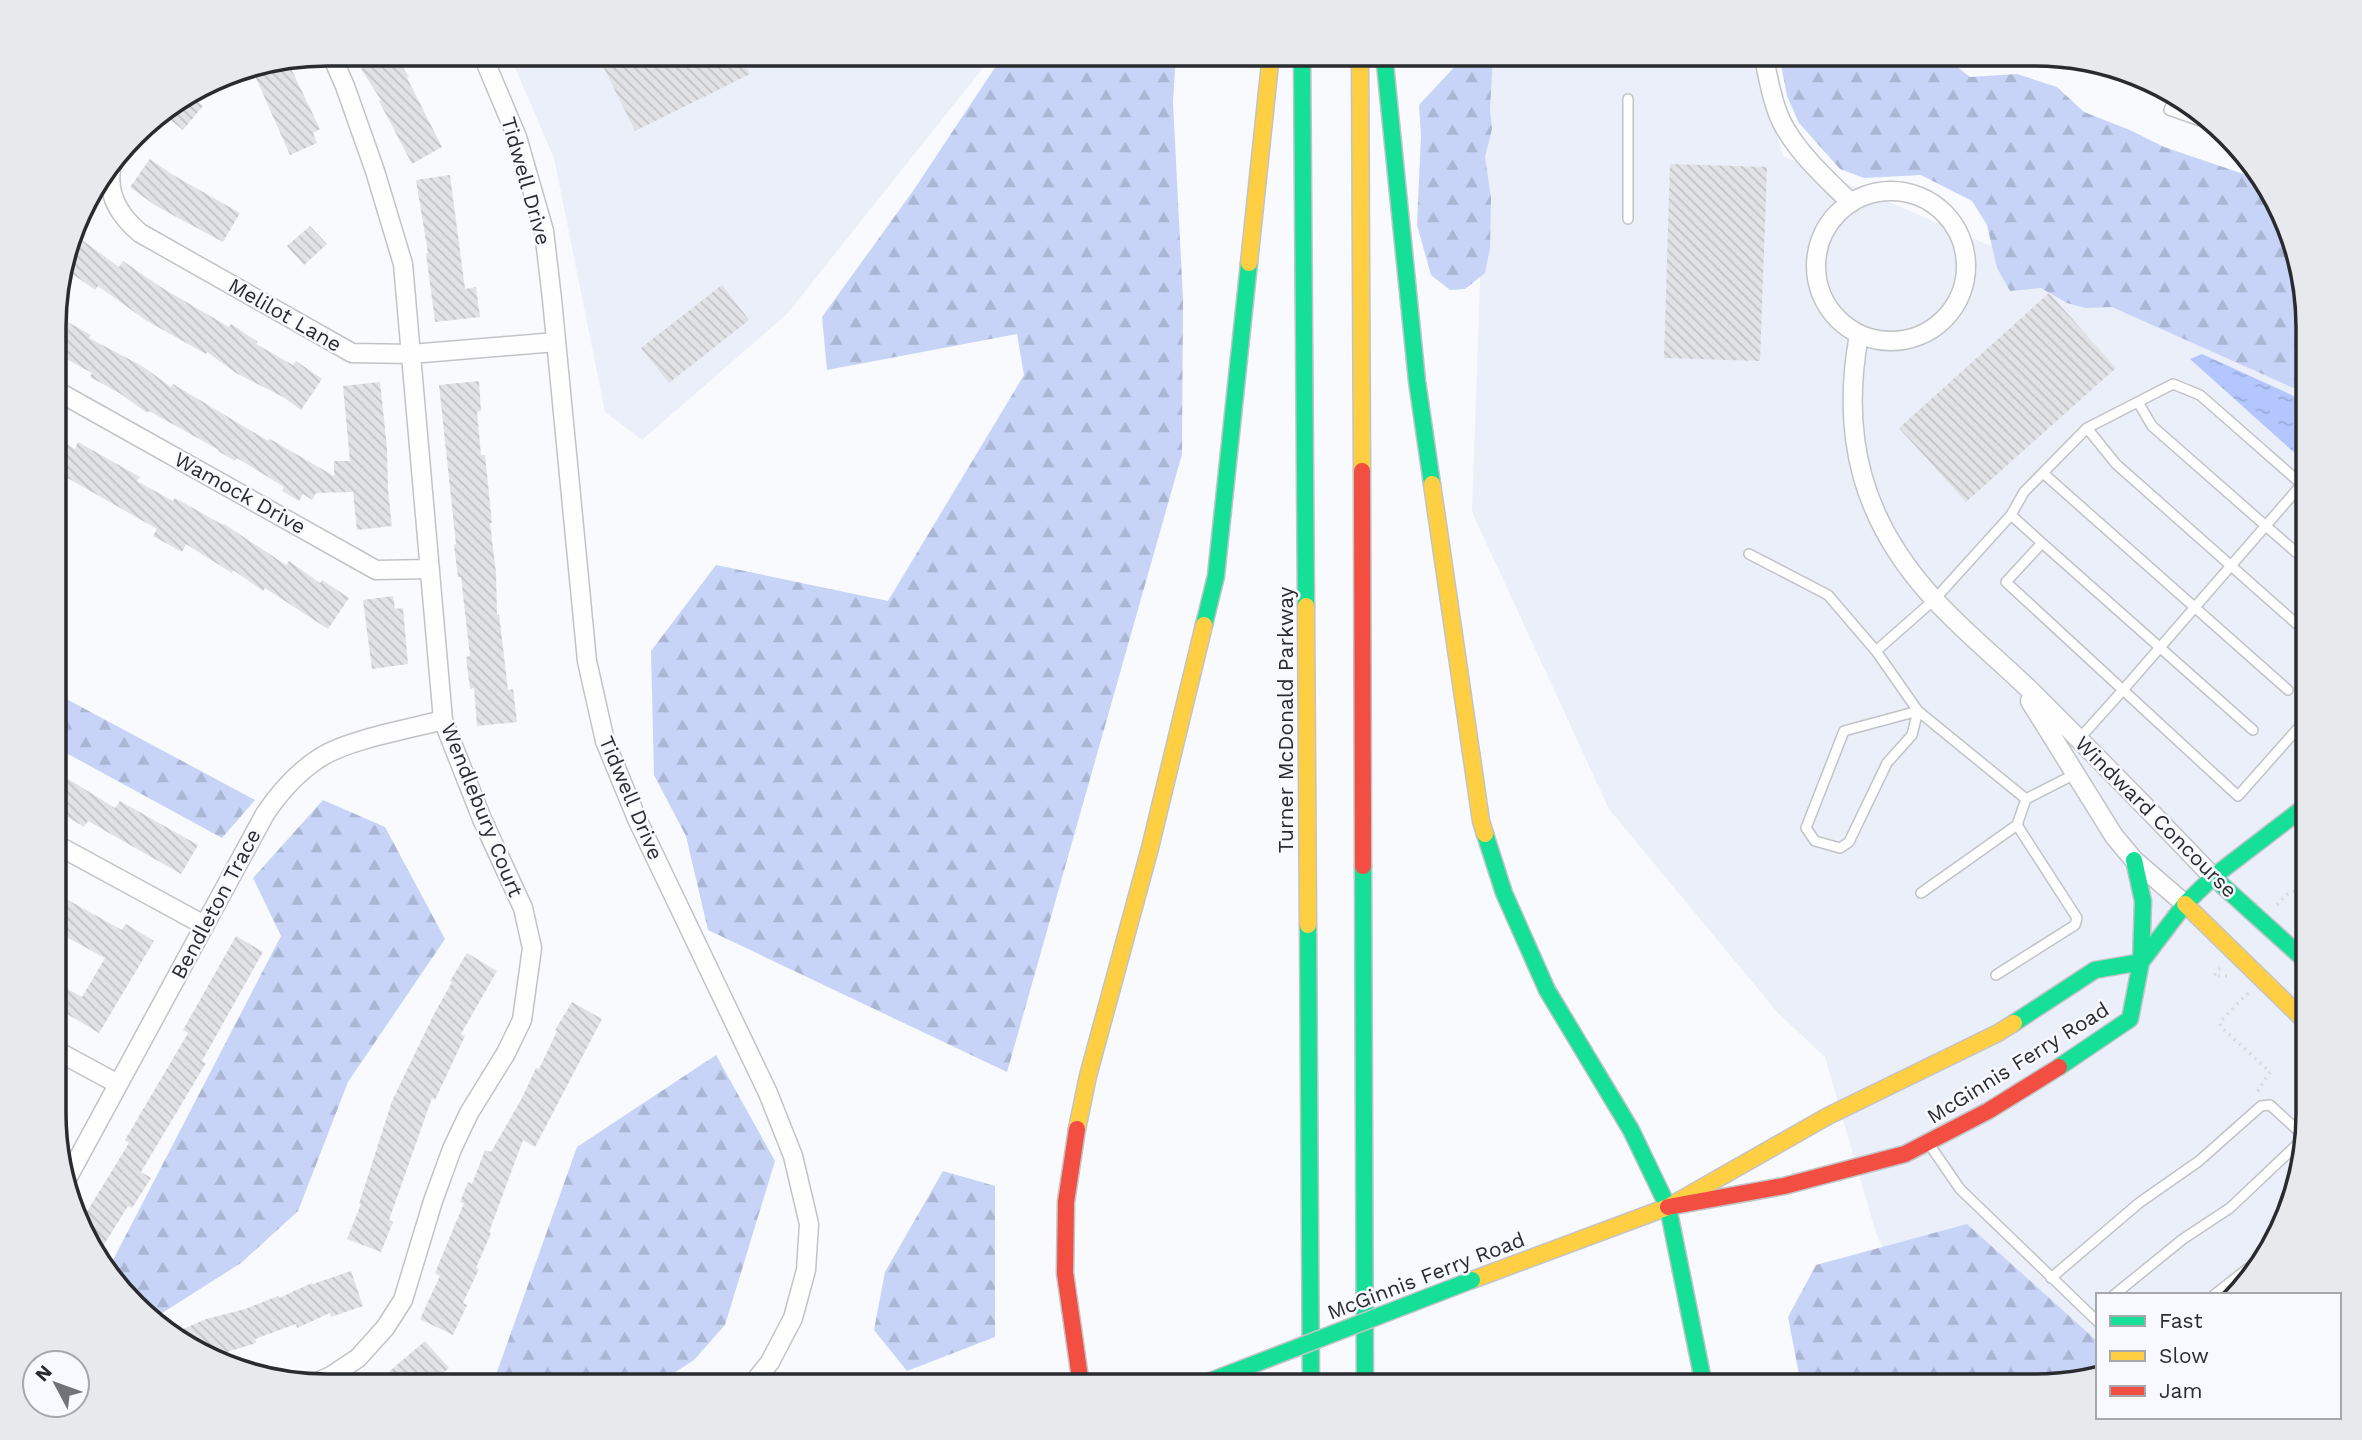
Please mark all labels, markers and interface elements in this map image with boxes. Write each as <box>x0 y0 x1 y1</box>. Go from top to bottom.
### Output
street label: Tidwell Drive <box>496 114 557 248</box>
street label: Melilot Lane <box>224 272 346 357</box>
street label: Wamock Drive <box>170 446 310 539</box>
street label: Turner McDonald Parkway <box>1273 586 1298 853</box>
street label: Wendlebury Court <box>436 719 529 901</box>
street label: Windward Concourse <box>2070 731 2242 903</box>
street label: Tidwell Drive <box>594 732 669 863</box>
street label: Bendleton Trace <box>165 824 266 983</box>
street label: McGinnis Ferry Road <box>1922 996 2113 1129</box>
street label: McGinnis Ferry Road <box>1323 1226 1528 1325</box>
legend <box>2096 1293 2341 1419</box>
text: Fast <box>2159 1308 2203 1333</box>
text: Slow <box>2159 1343 2209 1368</box>
north arrow <box>21 1349 91 1419</box>
text: N <box>30 1360 57 1386</box>
text: Jam <box>2159 1378 2202 1403</box>

